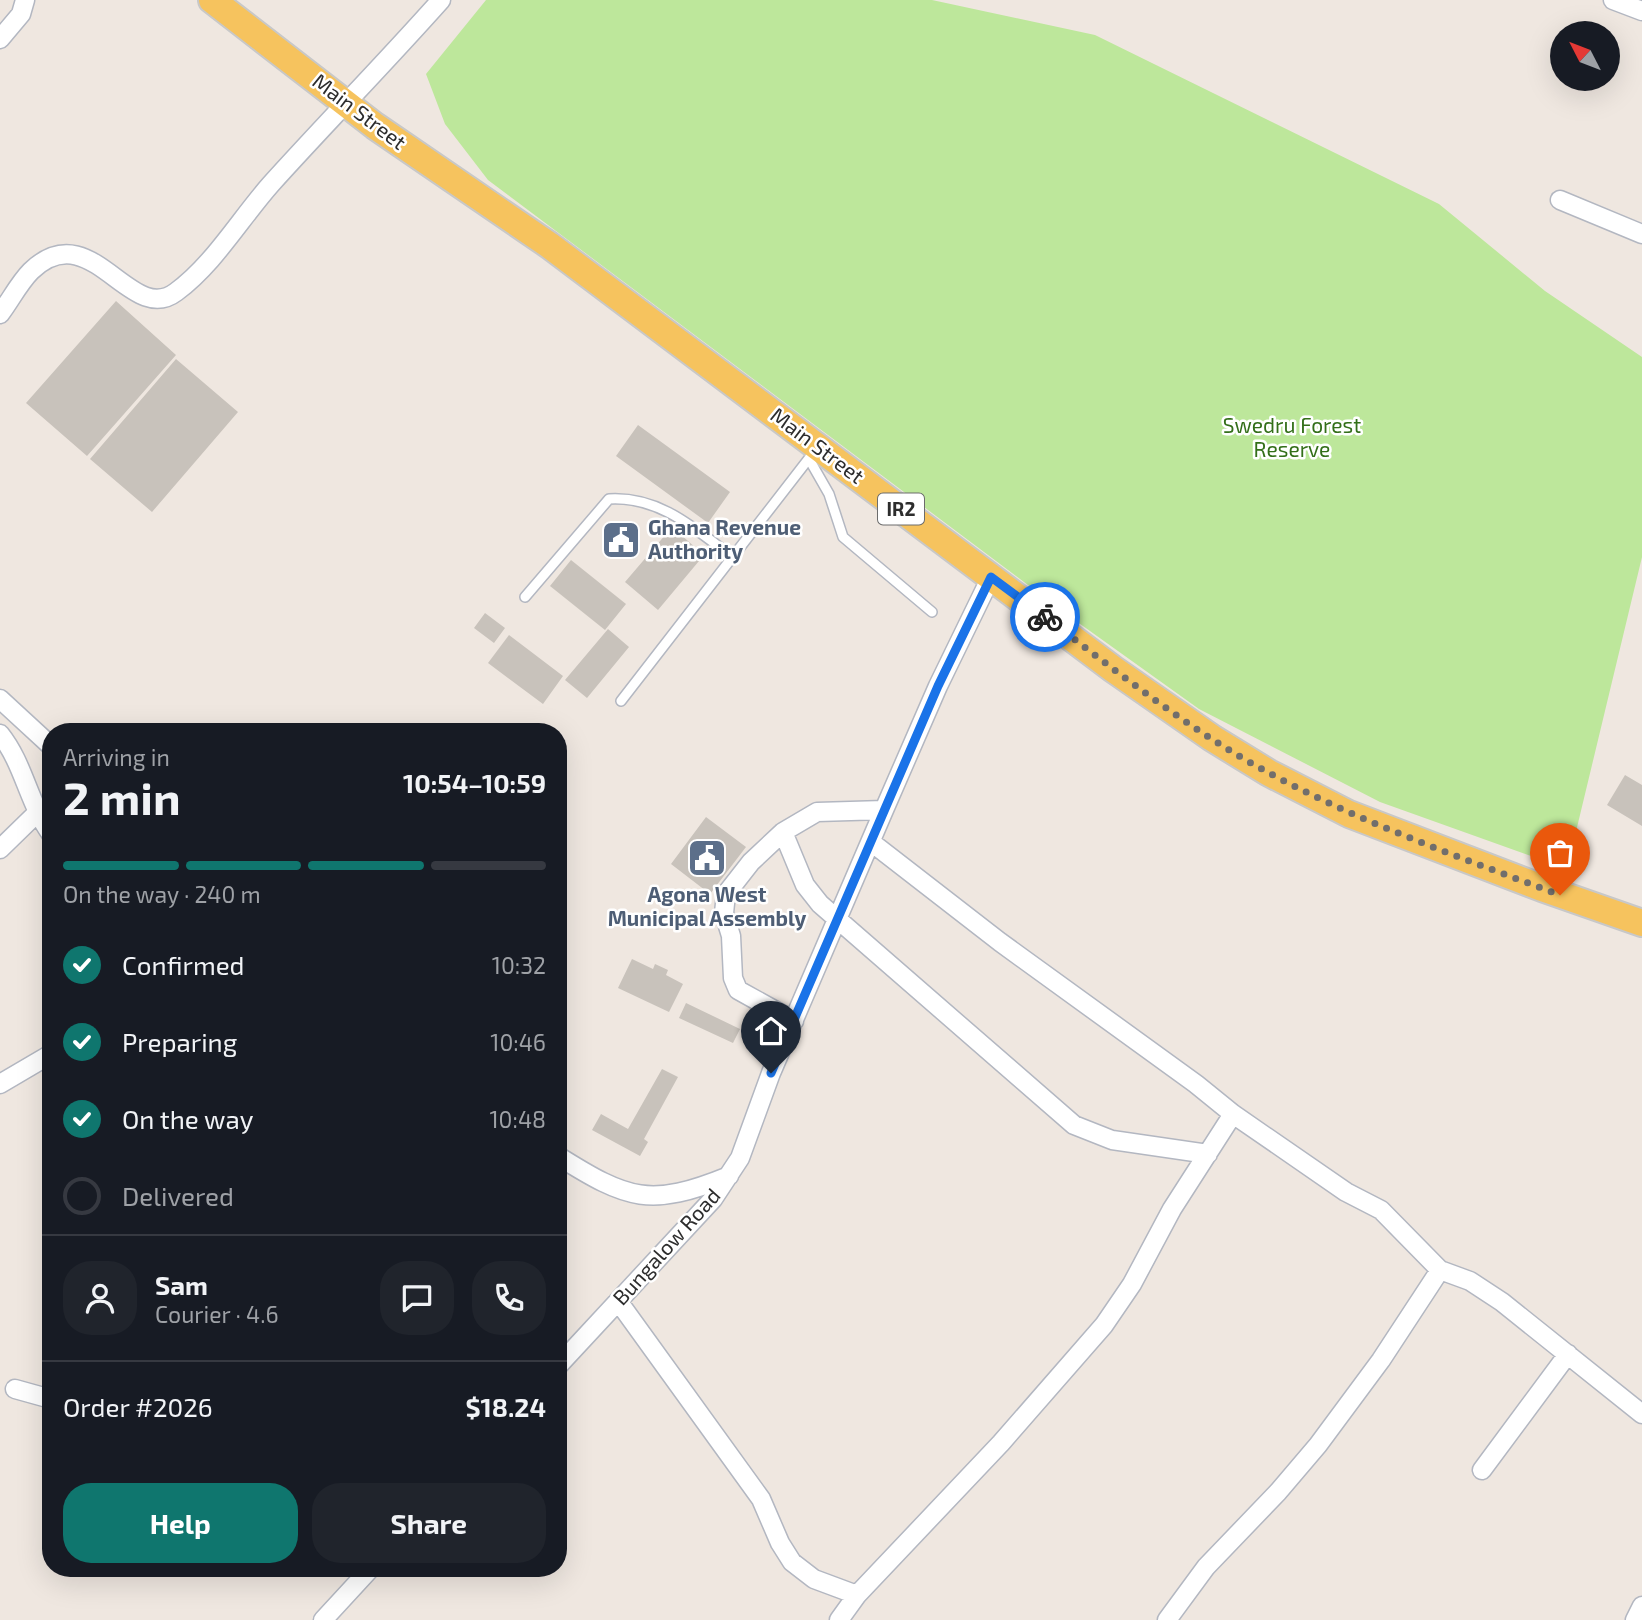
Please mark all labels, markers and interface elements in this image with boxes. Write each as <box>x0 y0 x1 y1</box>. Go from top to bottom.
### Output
north arrow <box>1550 21 1620 91</box>
map controls <box>1550 21 1620 91</box>
street label: Main Street <box>308 68 412 154</box>
street label: Main Street <box>766 402 870 488</box>
park label: Swedru Forest Reserve <box>1223 412 1361 461</box>
road number: IR2 <box>878 494 924 524</box>
place label: Ghana Revenue Authority <box>648 514 801 564</box>
public building icon: Ghana Revenue Authority <box>600 519 642 561</box>
courier <box>1010 582 1080 652</box>
icon: bike <box>1026 598 1064 636</box>
text: Arriving in <box>63 743 170 771</box>
text: 10:54–10:59 <box>403 767 546 798</box>
text: 2 min <box>63 769 181 824</box>
pin <box>1530 823 1590 895</box>
icon: bag <box>1541 834 1579 872</box>
public building icon: Agona West Municipal Assembly <box>686 837 728 879</box>
text: On the way · 240 m <box>63 880 261 908</box>
place label: Agona West Municipal Assembly <box>608 881 806 931</box>
icon: check <box>63 946 101 984</box>
text: Confirmed <box>122 949 245 980</box>
text: 10:32 <box>492 951 546 979</box>
pin <box>741 1001 801 1073</box>
icon: home <box>752 1012 790 1050</box>
icon: check <box>63 1023 101 1061</box>
text: Preparing <box>122 1026 237 1057</box>
text: 10:46 <box>490 1028 546 1056</box>
icon: check <box>63 1100 101 1138</box>
text: On the way <box>122 1103 253 1134</box>
text: 10:48 <box>489 1105 546 1133</box>
text: Delivered <box>122 1180 234 1211</box>
street label: Bungalow Road <box>607 1183 725 1309</box>
button: person <box>63 1261 137 1335</box>
button: chat <box>380 1261 454 1335</box>
button: phone <box>472 1261 546 1335</box>
text: Sam <box>155 1269 208 1300</box>
text: Courier · 4.6 <box>155 1300 279 1328</box>
text: Order #2026 <box>63 1391 213 1422</box>
text: $18.24 <box>465 1391 546 1422</box>
button: Help <box>63 1483 298 1563</box>
button: Share <box>312 1483 546 1563</box>

